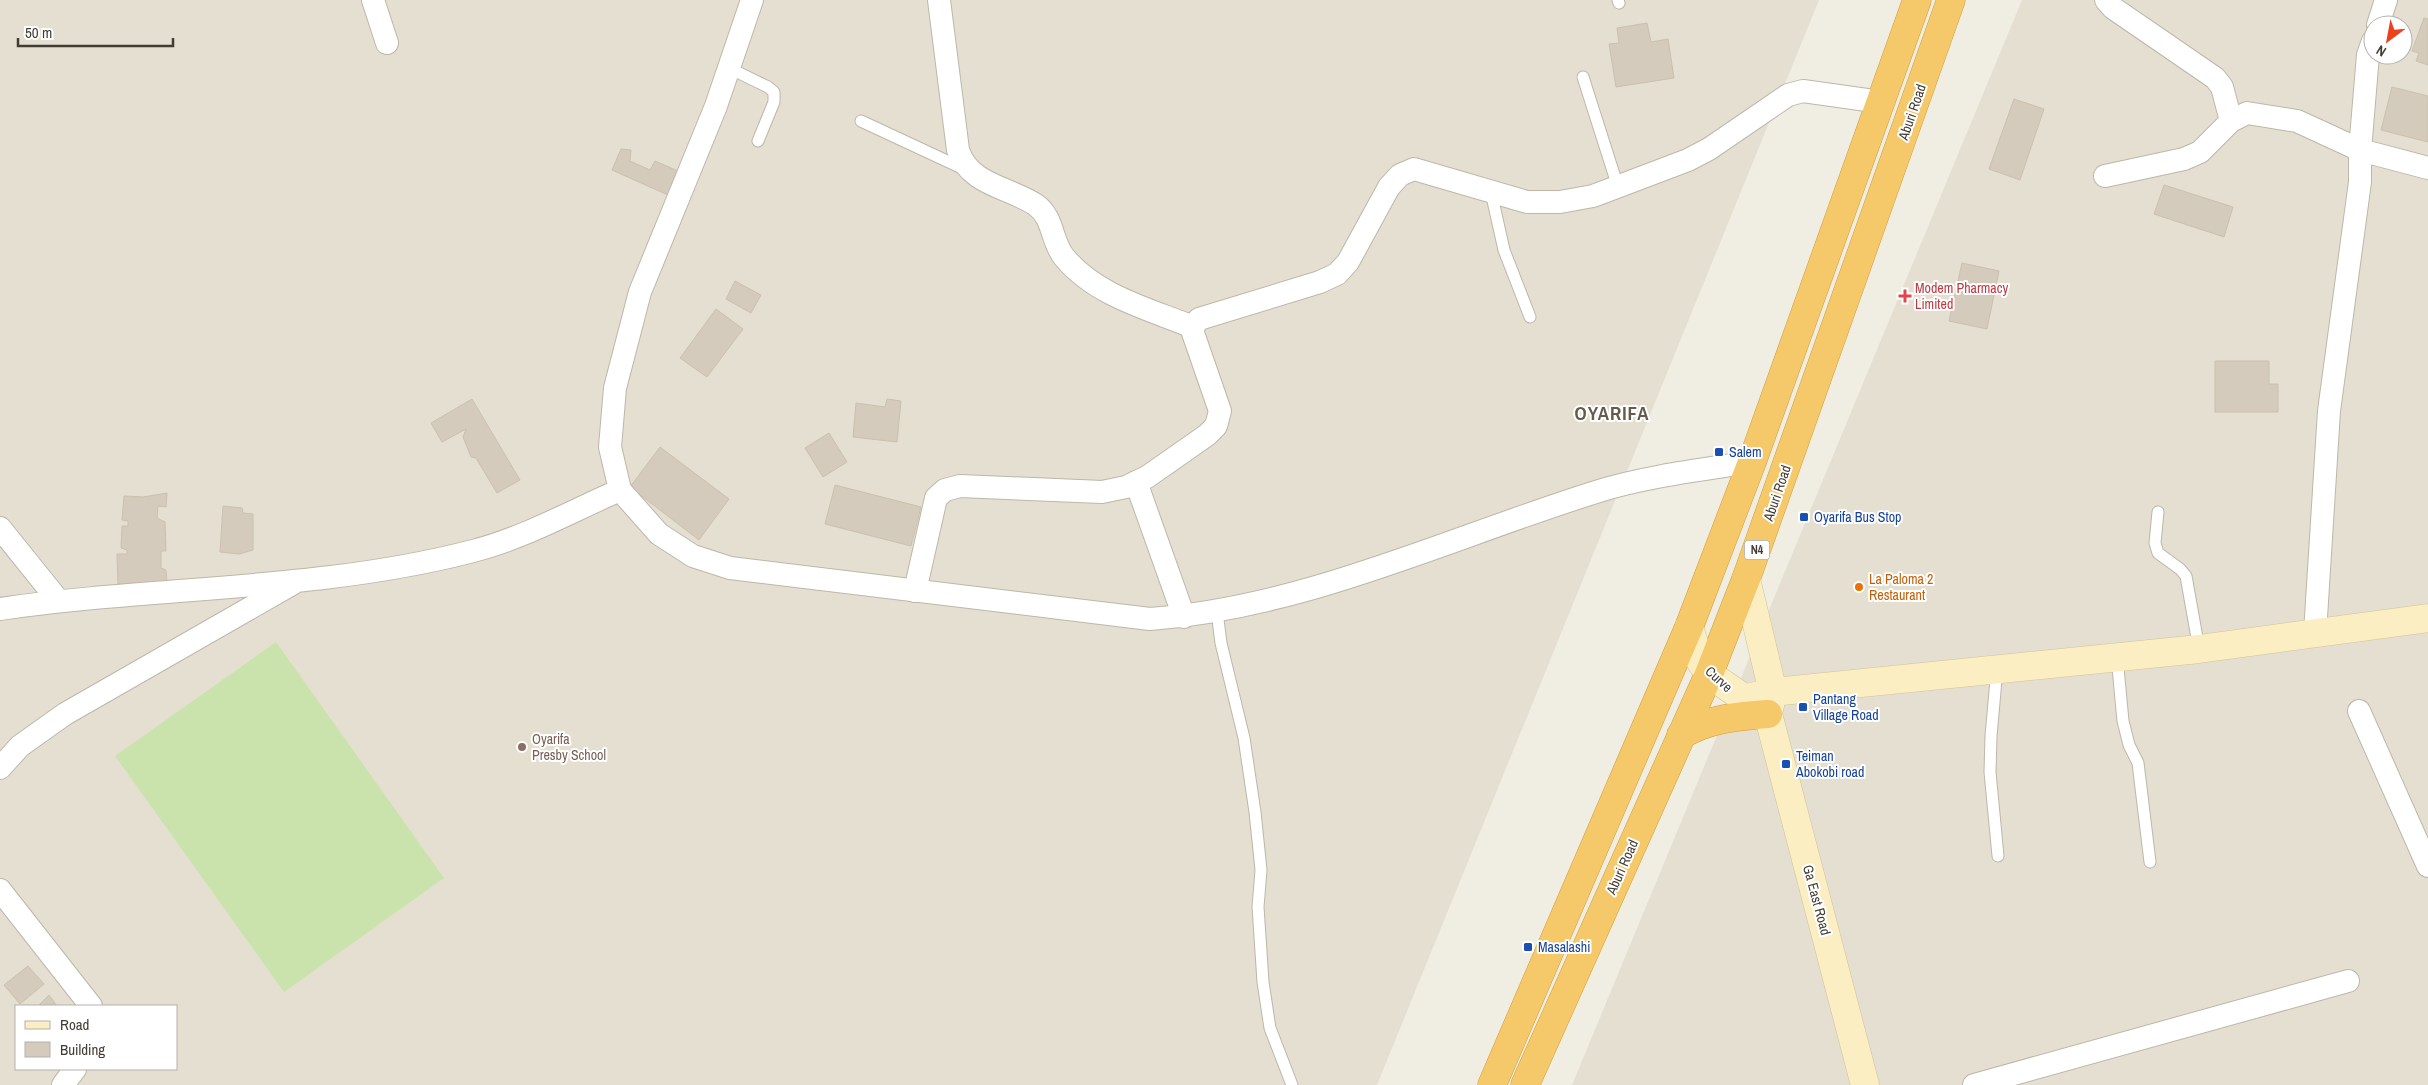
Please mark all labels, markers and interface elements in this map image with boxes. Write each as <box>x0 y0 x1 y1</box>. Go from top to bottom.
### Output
scale bar <box>18 15 172 47</box>
north arrow <box>2363 15 2413 65</box>
text: 50 m <box>25 22 52 43</box>
text: N <box>2373 41 2389 61</box>
street label: Aburi Road <box>1894 82 1930 143</box>
place label: Modem Pharmacy Limited <box>1915 279 2008 313</box>
marker: Modem Pharmacy Limited <box>1899 290 1911 302</box>
district label: OYARIFA <box>1575 400 1649 426</box>
place label: Salem <box>1729 443 1762 461</box>
marker: Salem <box>1713 446 1725 458</box>
street label: Aburi Road <box>1759 463 1795 524</box>
place label: Oyarifa Bus Stop <box>1814 508 1901 526</box>
marker: Oyarifa Bus Stop <box>1798 511 1810 523</box>
road number: N4 <box>1744 540 1770 560</box>
place label: La Paloma 2 Restaurant <box>1869 570 1933 604</box>
marker: La Paloma 2 Restaurant <box>1853 581 1865 593</box>
street label: Curve <box>1702 662 1736 696</box>
place label: Pantang Village Road <box>1813 690 1879 724</box>
marker: Pantang Village Road <box>1797 701 1809 713</box>
place label: Oyarifa Presby School <box>532 730 606 764</box>
marker: Oyarifa Presby School <box>516 741 528 753</box>
place label: Teiman Abokobi road <box>1795 747 1864 781</box>
marker: Teiman Abokobi road <box>1780 758 1792 770</box>
street label: Aburi Road <box>1602 837 1642 898</box>
street label: Ga East Road <box>1799 863 1835 937</box>
place label: Masalashi <box>1538 938 1590 956</box>
marker: Masalashi <box>1522 941 1534 953</box>
legend <box>15 1005 178 1070</box>
text: Road <box>60 1014 89 1035</box>
text: Building <box>60 1039 105 1060</box>

